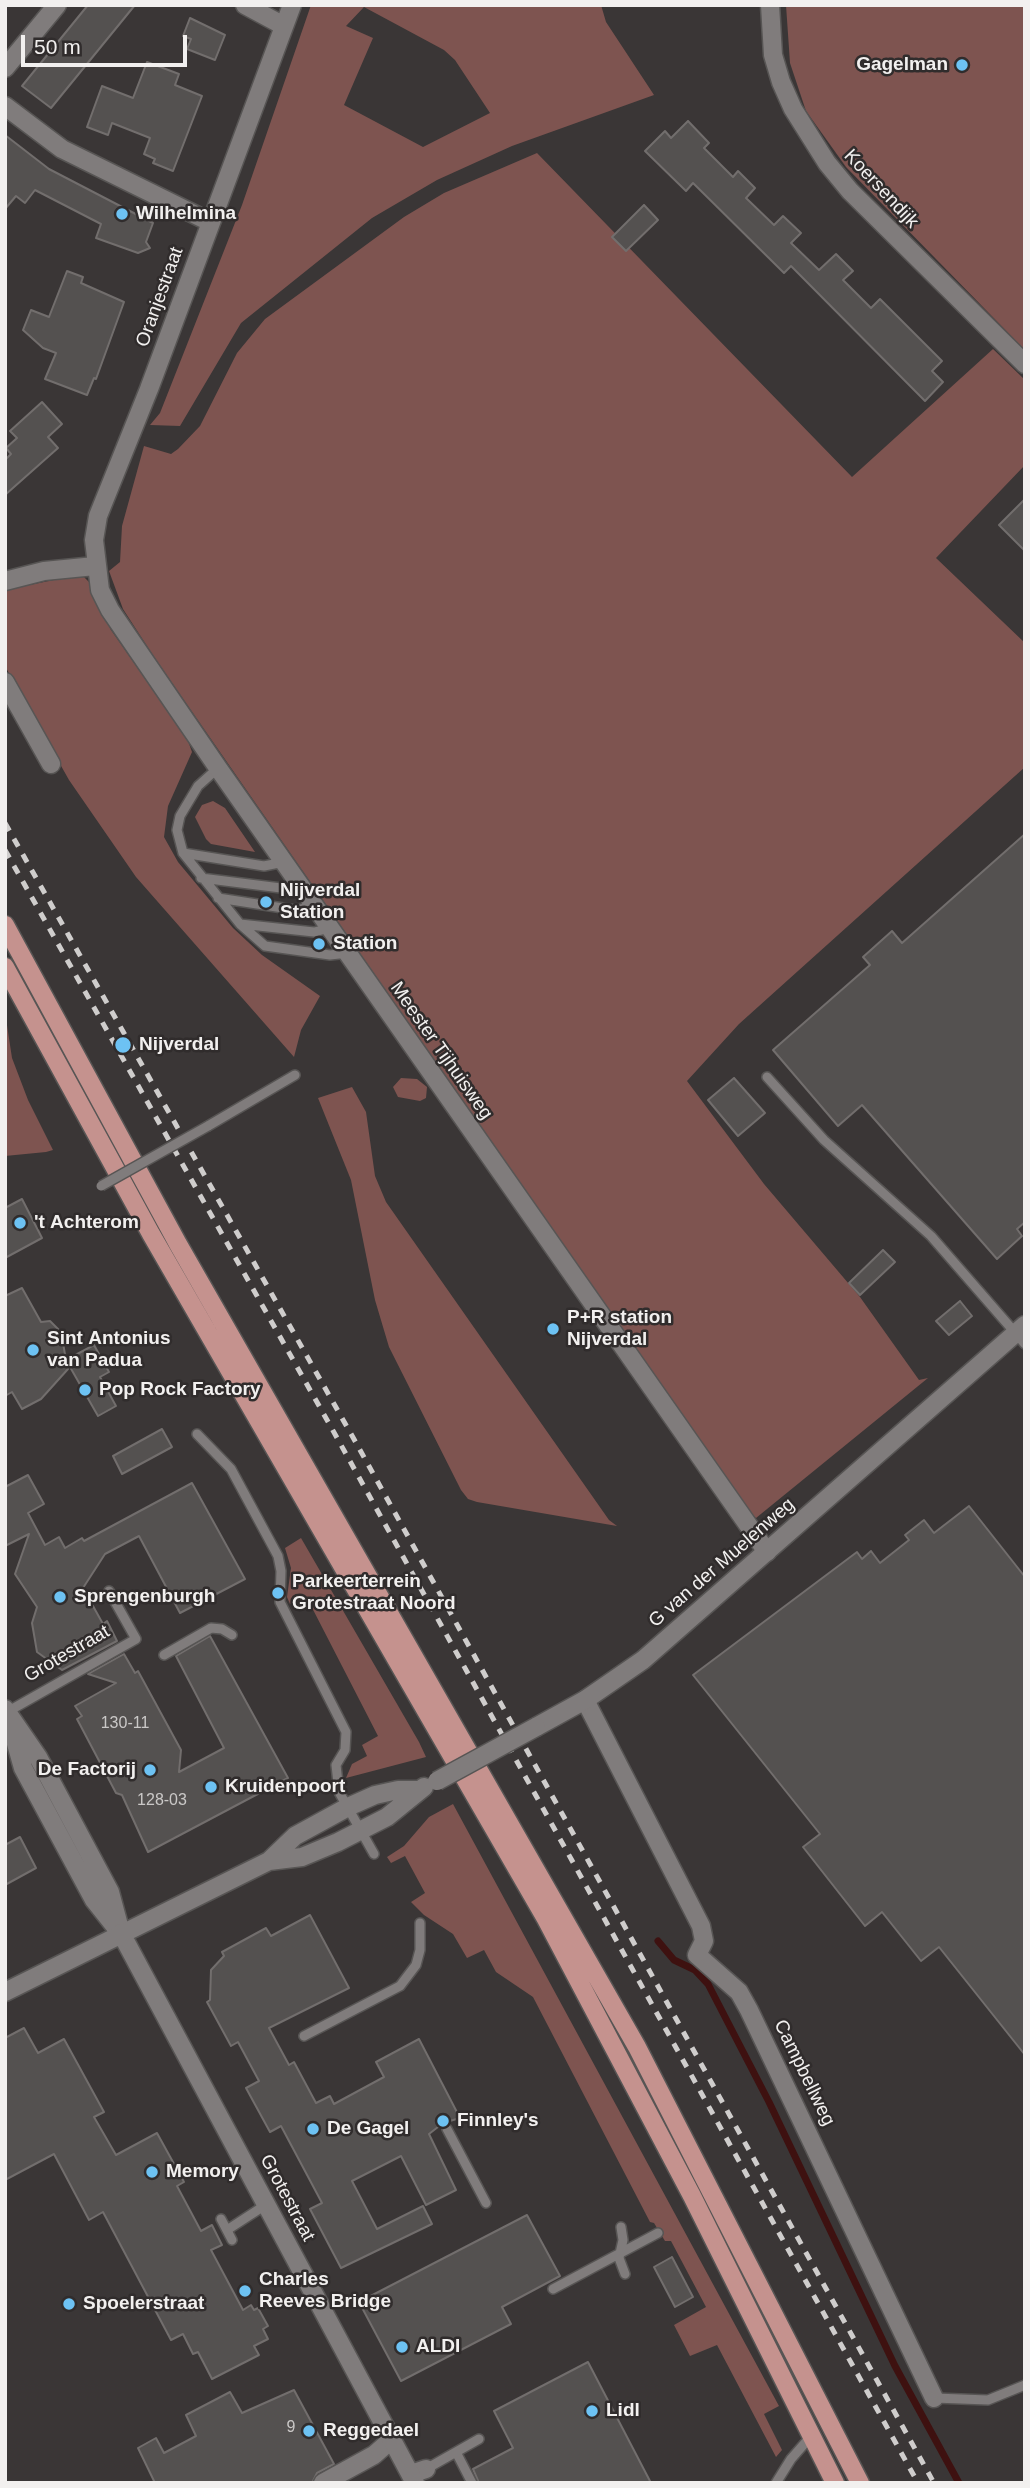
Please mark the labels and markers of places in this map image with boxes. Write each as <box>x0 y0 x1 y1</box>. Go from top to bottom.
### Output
place label: Gagelman <box>856 54 948 76</box>
marker: Gagelman <box>954 57 970 73</box>
place label: Wilhelmina <box>136 203 236 225</box>
marker: Wilhelmina <box>114 206 130 222</box>
place label: Nijverdal Station <box>280 880 360 924</box>
marker: Nijverdal Station <box>258 894 274 910</box>
place label: Station <box>333 933 397 955</box>
marker: Station <box>311 936 327 952</box>
place label: Nijverdal <box>139 1034 219 1056</box>
marker: Nijverdal <box>113 1035 133 1055</box>
place label: 't Achterom <box>34 1212 139 1234</box>
marker: 't Achterom <box>12 1215 28 1231</box>
place label: P+R station Nijverdal <box>567 1307 672 1351</box>
marker: P+R station Nijverdal <box>545 1321 561 1337</box>
place label: Sint Antonius van Padua <box>47 1328 170 1372</box>
marker: Sint Antonius van Padua <box>25 1342 41 1358</box>
place label: Pop Rock Factory <box>99 1379 261 1401</box>
marker: Pop Rock Factory <box>77 1382 93 1398</box>
place label: Parkeerterrein Grotestraat Noord <box>292 1571 456 1615</box>
marker: Parkeerterrein Grotestraat Noord <box>270 1585 286 1601</box>
place label: Sprengenburgh <box>74 1586 215 1608</box>
marker: Sprengenburgh <box>52 1589 68 1605</box>
place label: De Factorij <box>38 1759 136 1781</box>
marker: De Factorij <box>142 1762 158 1778</box>
place label: Kruidenpoort <box>225 1776 345 1798</box>
marker: Kruidenpoort <box>203 1779 219 1795</box>
place label: Finnley's <box>457 2110 539 2132</box>
marker: Finnley's <box>435 2113 451 2129</box>
place label: De Gagel <box>327 2118 409 2140</box>
marker: De Gagel <box>305 2121 321 2137</box>
place label: Memory <box>166 2161 239 2183</box>
marker: Memory <box>144 2164 160 2180</box>
place label: Charles Reeves Bridge <box>259 2269 391 2313</box>
marker: Charles Reeves Bridge <box>237 2283 253 2299</box>
place label: Spoelerstraat <box>83 2293 204 2315</box>
marker: Spoelerstraat <box>61 2296 77 2312</box>
place label: ALDI <box>416 2336 460 2358</box>
marker: ALDI <box>394 2339 410 2355</box>
place label: Lidl <box>606 2400 640 2422</box>
marker: Lidl <box>584 2403 600 2419</box>
place label: Reggedael <box>323 2420 419 2442</box>
marker: Reggedael <box>301 2423 317 2439</box>

